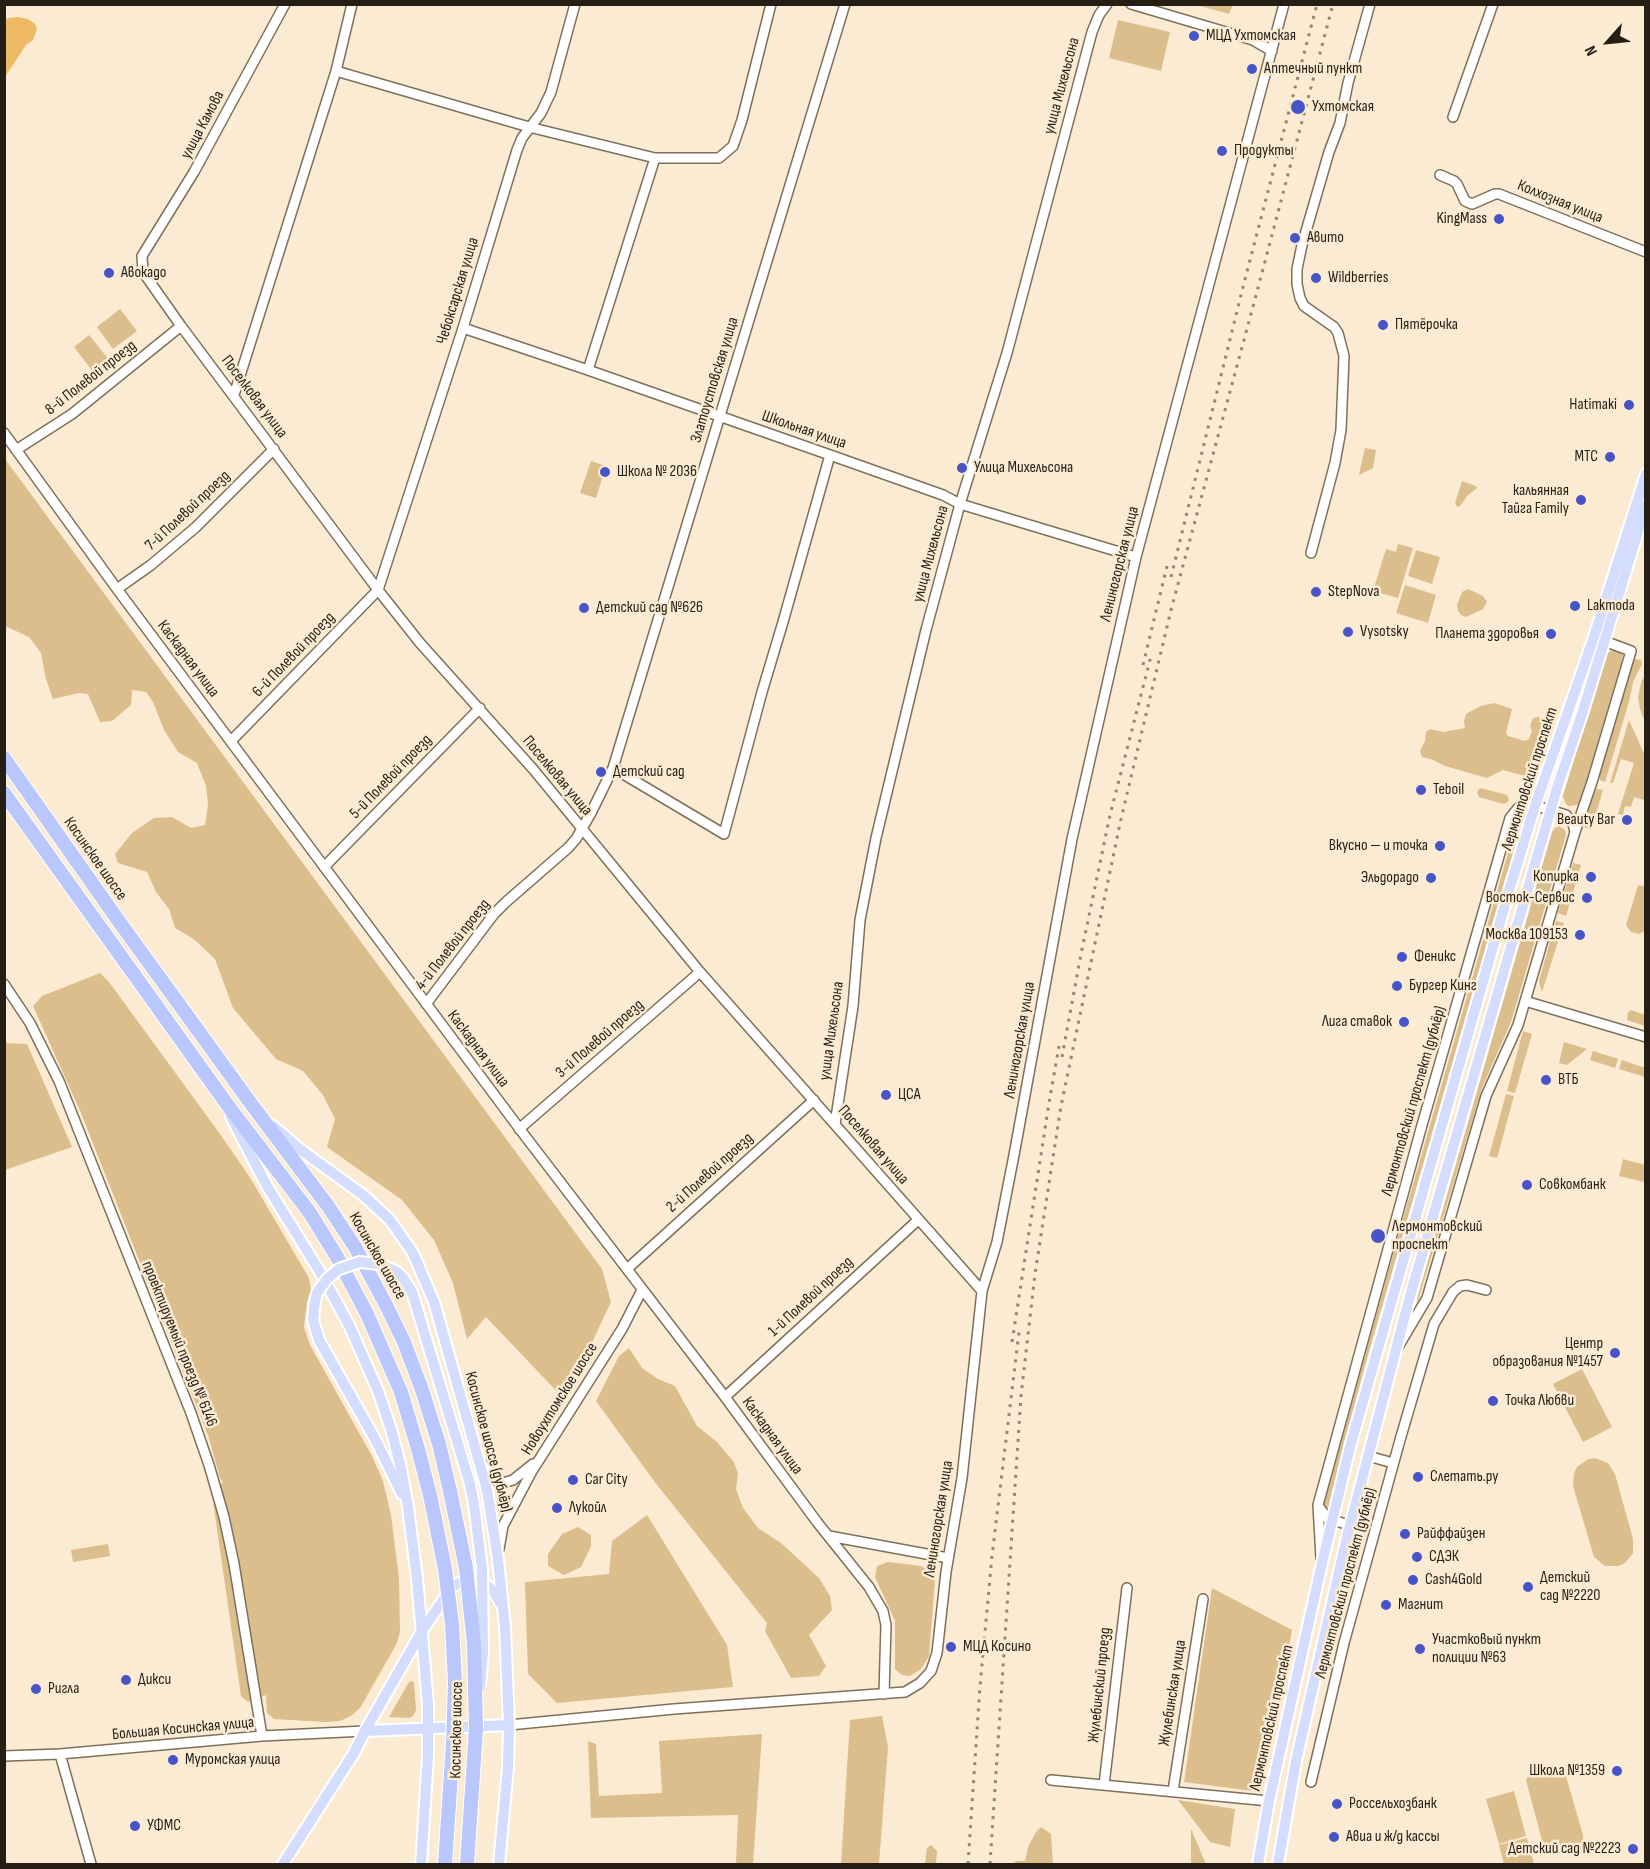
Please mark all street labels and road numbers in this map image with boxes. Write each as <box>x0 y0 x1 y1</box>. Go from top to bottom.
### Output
street label: улица Михельсона <box>1040 35 1084 137</box>
street label: улица Камова <box>177 88 229 162</box>
street label: Колхозная улица <box>1514 176 1606 228</box>
street label: Чебоксарская улица <box>433 235 483 347</box>
street label: Златоустовская улица <box>687 315 743 445</box>
street label: 8-й Полевой проезд <box>42 336 140 420</box>
street label: Поселковая улица <box>217 352 291 442</box>
street label: Школьная улица <box>759 407 849 453</box>
street label: 7-й Полевой проезд <box>142 467 234 555</box>
street label: улица Михельсона <box>909 503 953 605</box>
street label: Лениногорская улица <box>1096 505 1144 623</box>
street label: 6-й Полевой проезд <box>249 609 339 701</box>
street label: Каскадная улица <box>153 617 223 701</box>
street label: Лермонтовский проспект <box>1498 705 1562 853</box>
street label: 5-й Полевой проезд <box>346 731 436 823</box>
street label: Поселковая улица <box>518 732 596 820</box>
street label: Косинское шоссе <box>59 814 131 904</box>
street label: 4-й Полевой проезд <box>412 896 494 994</box>
street label: улица Михельсона <box>816 980 848 1082</box>
street label: Лениногорская улица <box>1000 980 1040 1100</box>
street label: 3-й Полевой проезд <box>552 996 648 1082</box>
street label: Лермонтовский проспект (дублёр) <box>1378 1004 1450 1198</box>
street label: Каскадная улица <box>443 1007 513 1091</box>
street label: Поселковая улица <box>833 1102 913 1188</box>
street label: 2-й Полевой проезд <box>663 1129 757 1217</box>
street label: Косинское шоссе <box>344 1209 410 1303</box>
street label: 1-й Полевой проезд <box>765 1253 857 1341</box>
street label: проектируемый проезд № 6146 <box>137 1258 221 1430</box>
street label: Новоухтомское шоссе <box>518 1339 602 1459</box>
street label: Косинское шоссе (дублёр) <box>460 1370 516 1514</box>
street label: Каскадная улица <box>737 1393 807 1479</box>
street label: Лениногорская улица <box>920 1459 958 1579</box>
street label: Лермонтовский проспект (дублёр) <box>1311 1486 1381 1680</box>
street label: Жулебинский проезд <box>1084 1626 1116 1744</box>
street label: Жулебинская улица <box>1155 1639 1191 1747</box>
street label: Лермонтовский проспект <box>1246 1643 1298 1793</box>
street label: Косинское шоссе <box>447 1681 467 1779</box>
street label: Большая Косинская улица <box>111 1713 255 1745</box>

